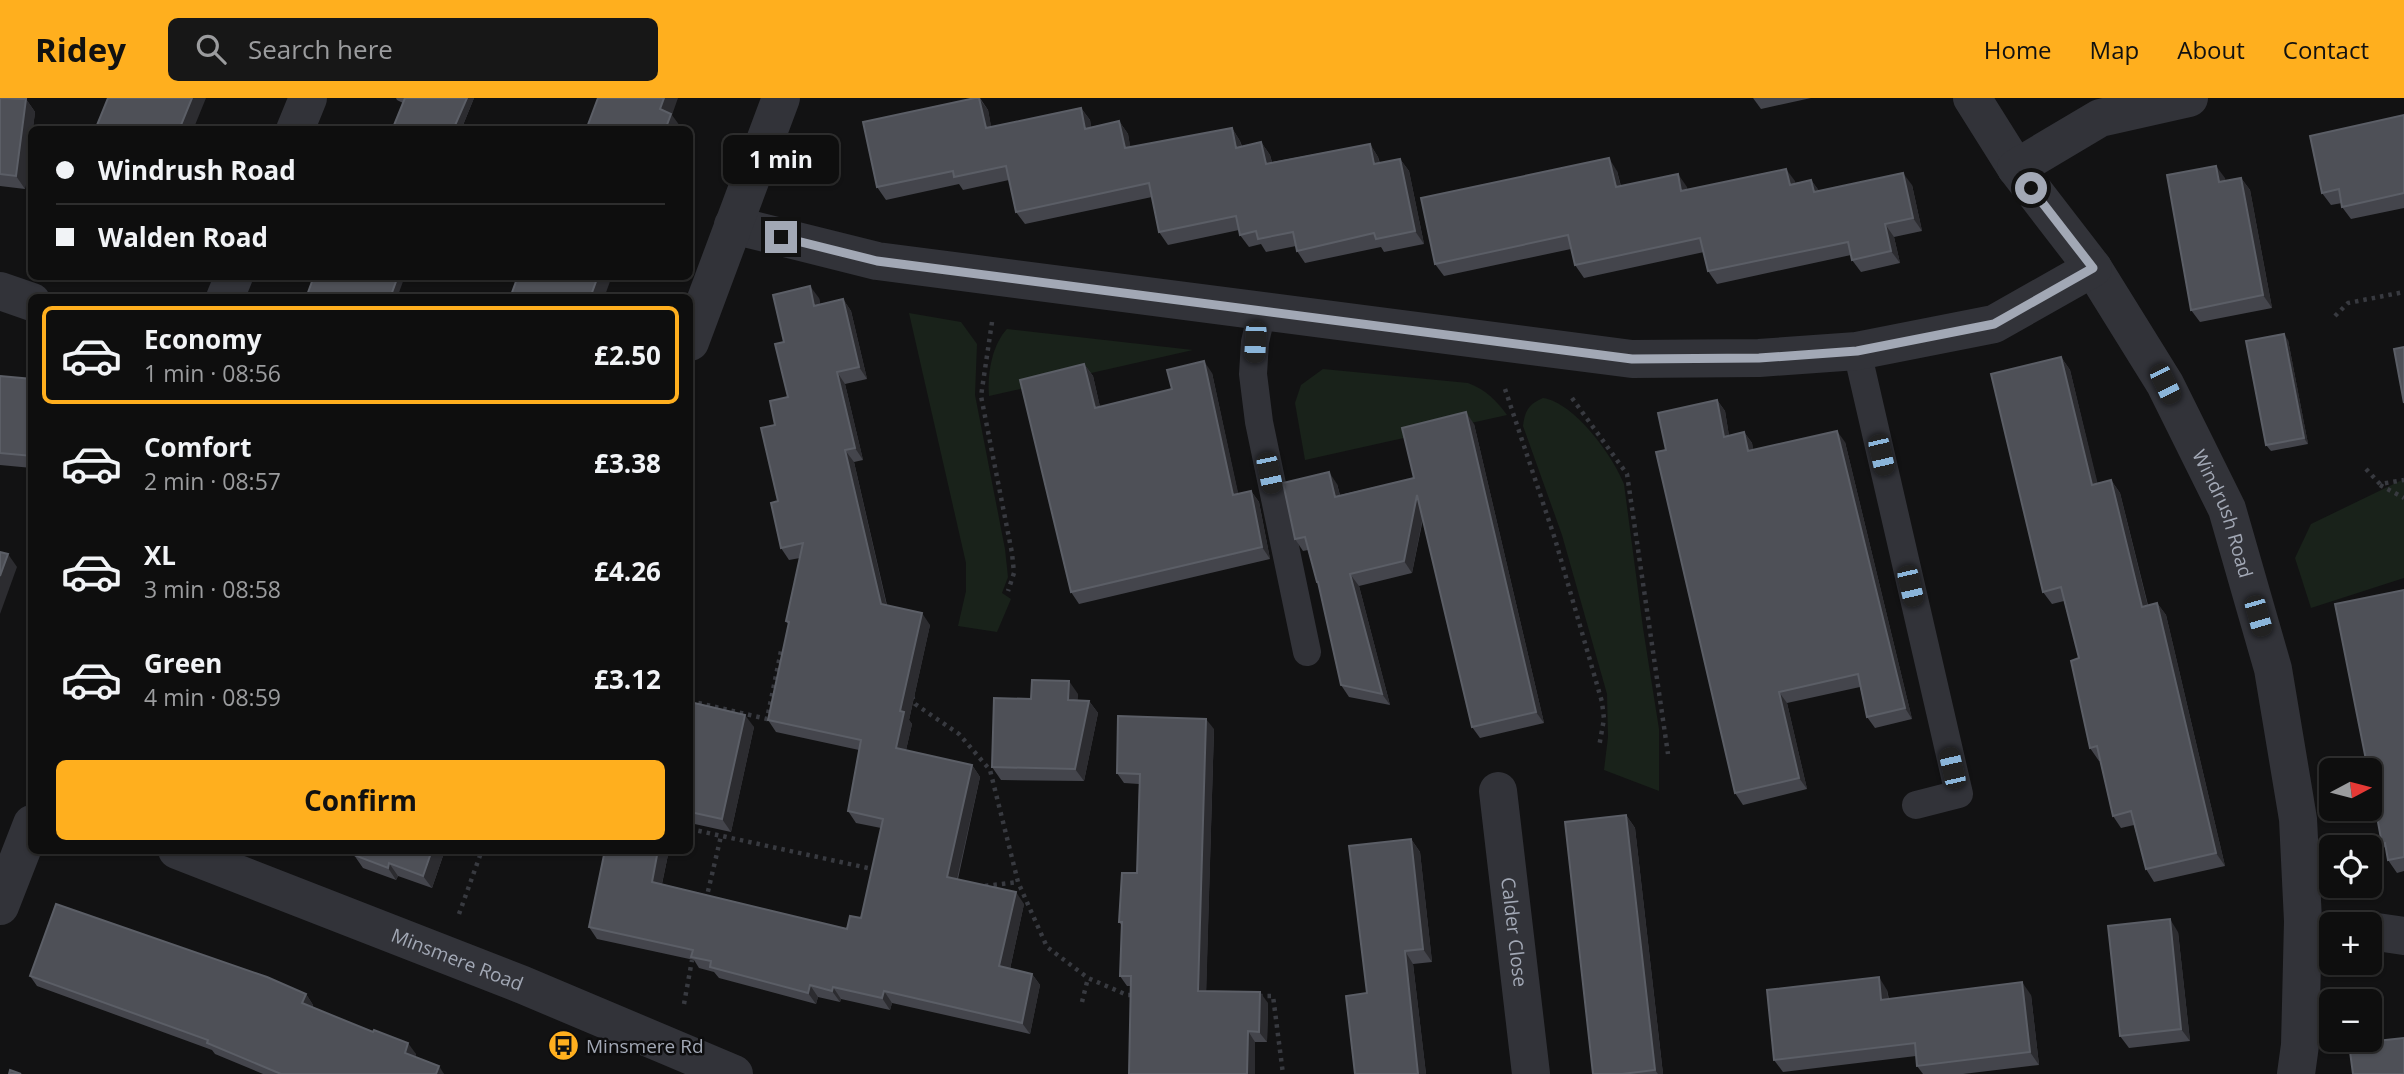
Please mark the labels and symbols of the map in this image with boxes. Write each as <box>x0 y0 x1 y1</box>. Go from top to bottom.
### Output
callout: 1 min <box>723 136 839 184</box>
route start <box>2015 172 2047 204</box>
route end <box>765 221 797 253</box>
car <box>1244 320 1267 364</box>
car <box>2147 361 2184 407</box>
car <box>1867 432 1896 478</box>
street label: Windrush Road <box>2186 445 2259 581</box>
car <box>1255 450 1284 496</box>
car <box>1896 563 1925 609</box>
car <box>2243 593 2274 639</box>
car <box>1938 745 1967 791</box>
north arrow <box>2319 758 2382 821</box>
street label: Calder Close <box>1495 876 1534 988</box>
street label: Minsmere Road <box>388 922 527 997</box>
bus stop icon: Minsmere Rd <box>546 1029 580 1063</box>
place label: Minsmere Rd <box>586 1033 704 1059</box>

